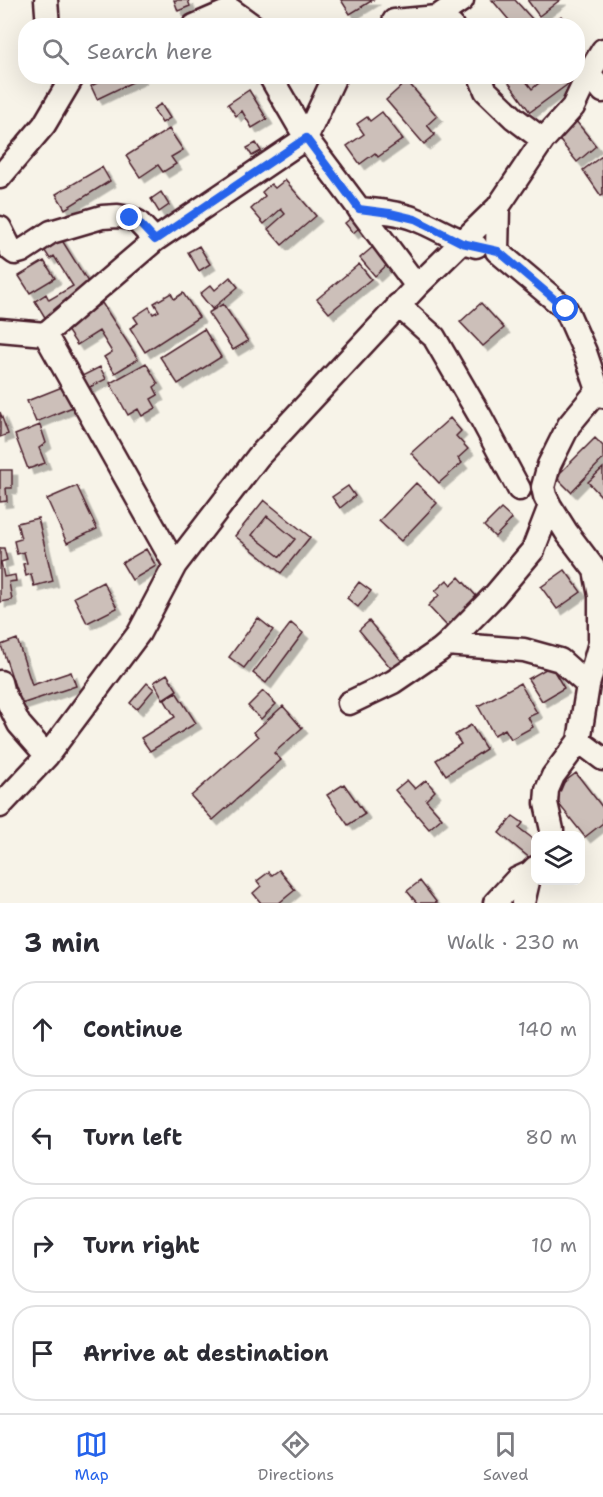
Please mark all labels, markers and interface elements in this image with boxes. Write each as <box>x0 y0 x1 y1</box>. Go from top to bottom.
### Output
search box <box>18 18 585 84</box>
icon: search <box>39 35 72 68</box>
text: Search here <box>87 37 213 66</box>
route end <box>116 204 142 230</box>
route start <box>552 295 578 321</box>
map controls <box>531 831 585 885</box>
button: layers <box>531 831 585 885</box>
text: 3 min <box>24 925 100 960</box>
text: Walk · 230 m <box>447 929 579 955</box>
icon: ahead <box>26 1013 59 1046</box>
text: Continue <box>83 1015 183 1044</box>
text: 140 m <box>518 1016 577 1042</box>
icon: left <box>26 1121 59 1154</box>
text: Turn left <box>83 1123 182 1152</box>
text: 80 m <box>525 1124 577 1150</box>
icon: right <box>26 1229 59 1262</box>
text: Turn right <box>83 1231 200 1260</box>
text: 10 m <box>531 1232 577 1258</box>
icon: arrive <box>26 1337 59 1370</box>
text: Arrive at destination <box>83 1339 329 1368</box>
tab: Map <box>75 1428 109 1485</box>
tab: Directions <box>258 1428 334 1485</box>
tab: Saved <box>483 1428 529 1485</box>

